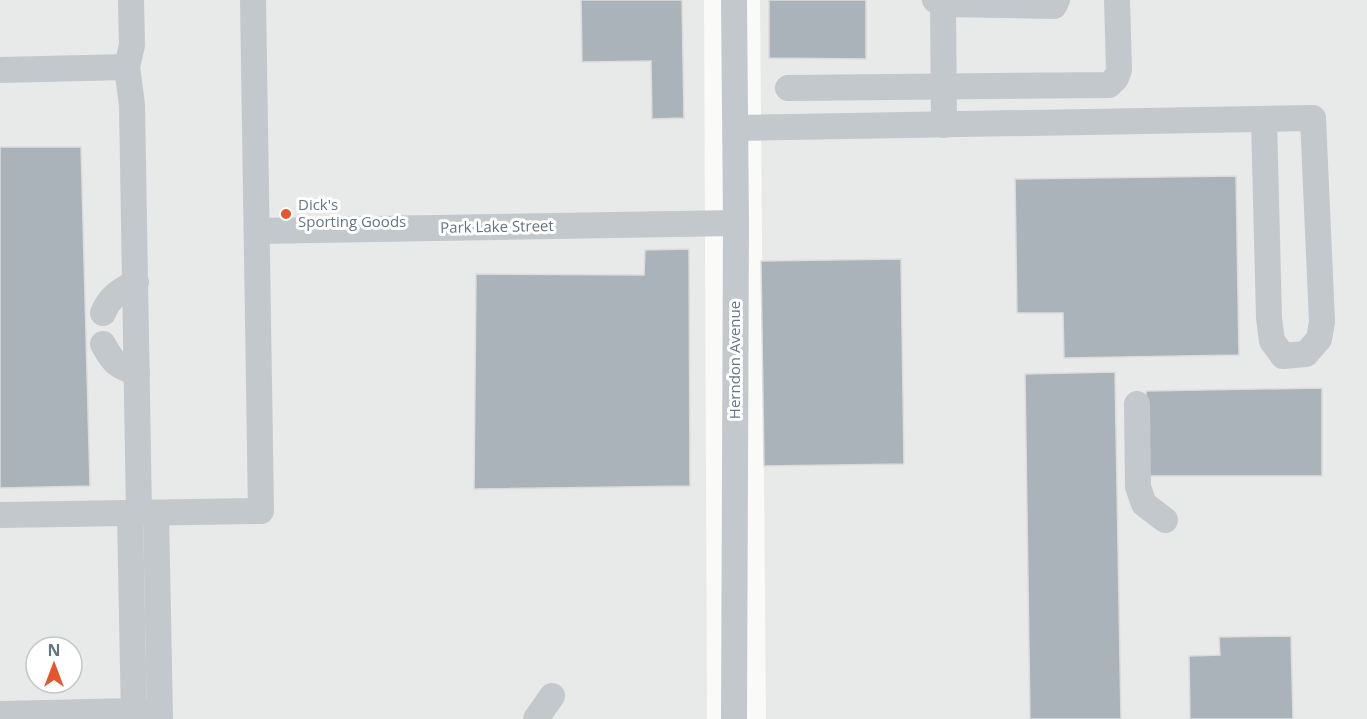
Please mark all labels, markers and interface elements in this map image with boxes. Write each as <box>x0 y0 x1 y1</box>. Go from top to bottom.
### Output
place label: Dick's Sporting Goods <box>298 194 406 231</box>
marker: Dick's Sporting Goods <box>279 207 293 221</box>
street label: Park Lake Street <box>440 215 554 237</box>
street label: Herndon Avenue <box>724 301 744 419</box>
north arrow <box>24 635 84 695</box>
text: N <box>47 639 61 661</box>

